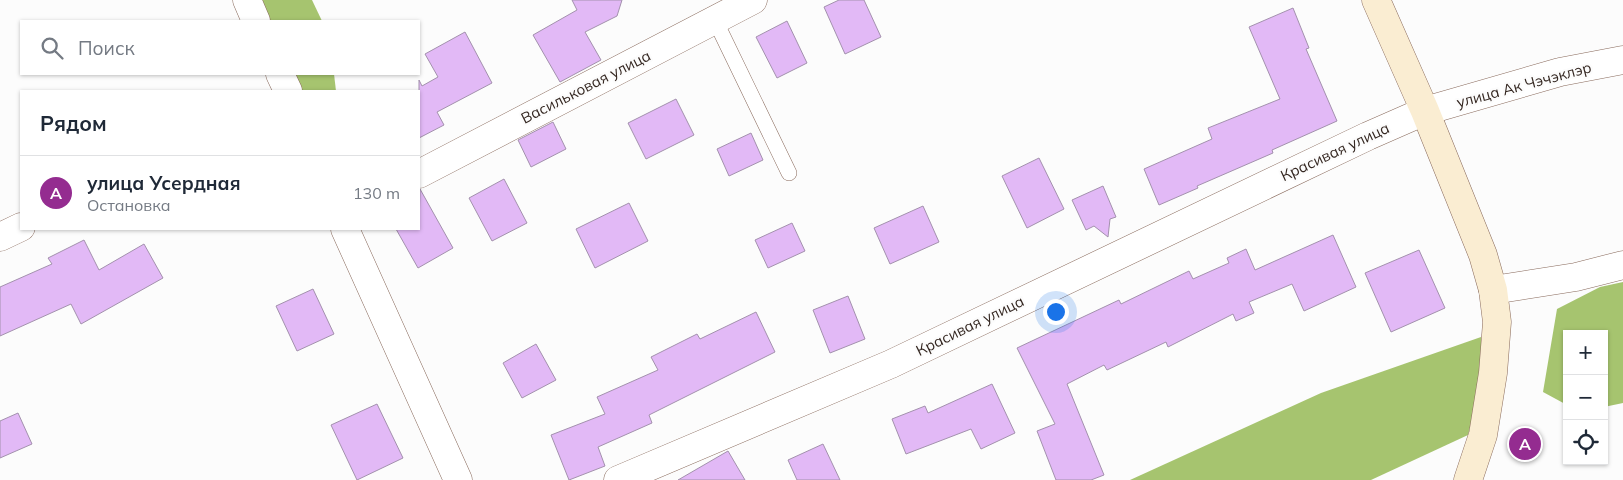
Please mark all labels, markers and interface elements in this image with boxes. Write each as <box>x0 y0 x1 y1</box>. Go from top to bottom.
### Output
search box <box>20 20 420 75</box>
icon: search <box>38 34 66 62</box>
text: Поиск <box>78 36 135 60</box>
street label: Васильковая улица <box>518 46 654 127</box>
street label: улица Ак Чэчэклэр <box>1454 57 1593 112</box>
text: Рядом <box>40 110 107 136</box>
street label: Красивая улица <box>1277 118 1392 185</box>
text: улица Усердная <box>87 171 240 195</box>
text: A <box>50 183 62 203</box>
text: 130 m <box>353 183 400 203</box>
text: Остановка <box>87 195 171 215</box>
street label: Красивая улица <box>913 291 1027 360</box>
your location <box>1043 299 1069 325</box>
map controls <box>1563 330 1608 465</box>
button: + <box>1563 330 1608 375</box>
button: − <box>1563 375 1608 420</box>
button: locate <box>1563 420 1608 465</box>
pin: A <box>1509 425 1541 463</box>

